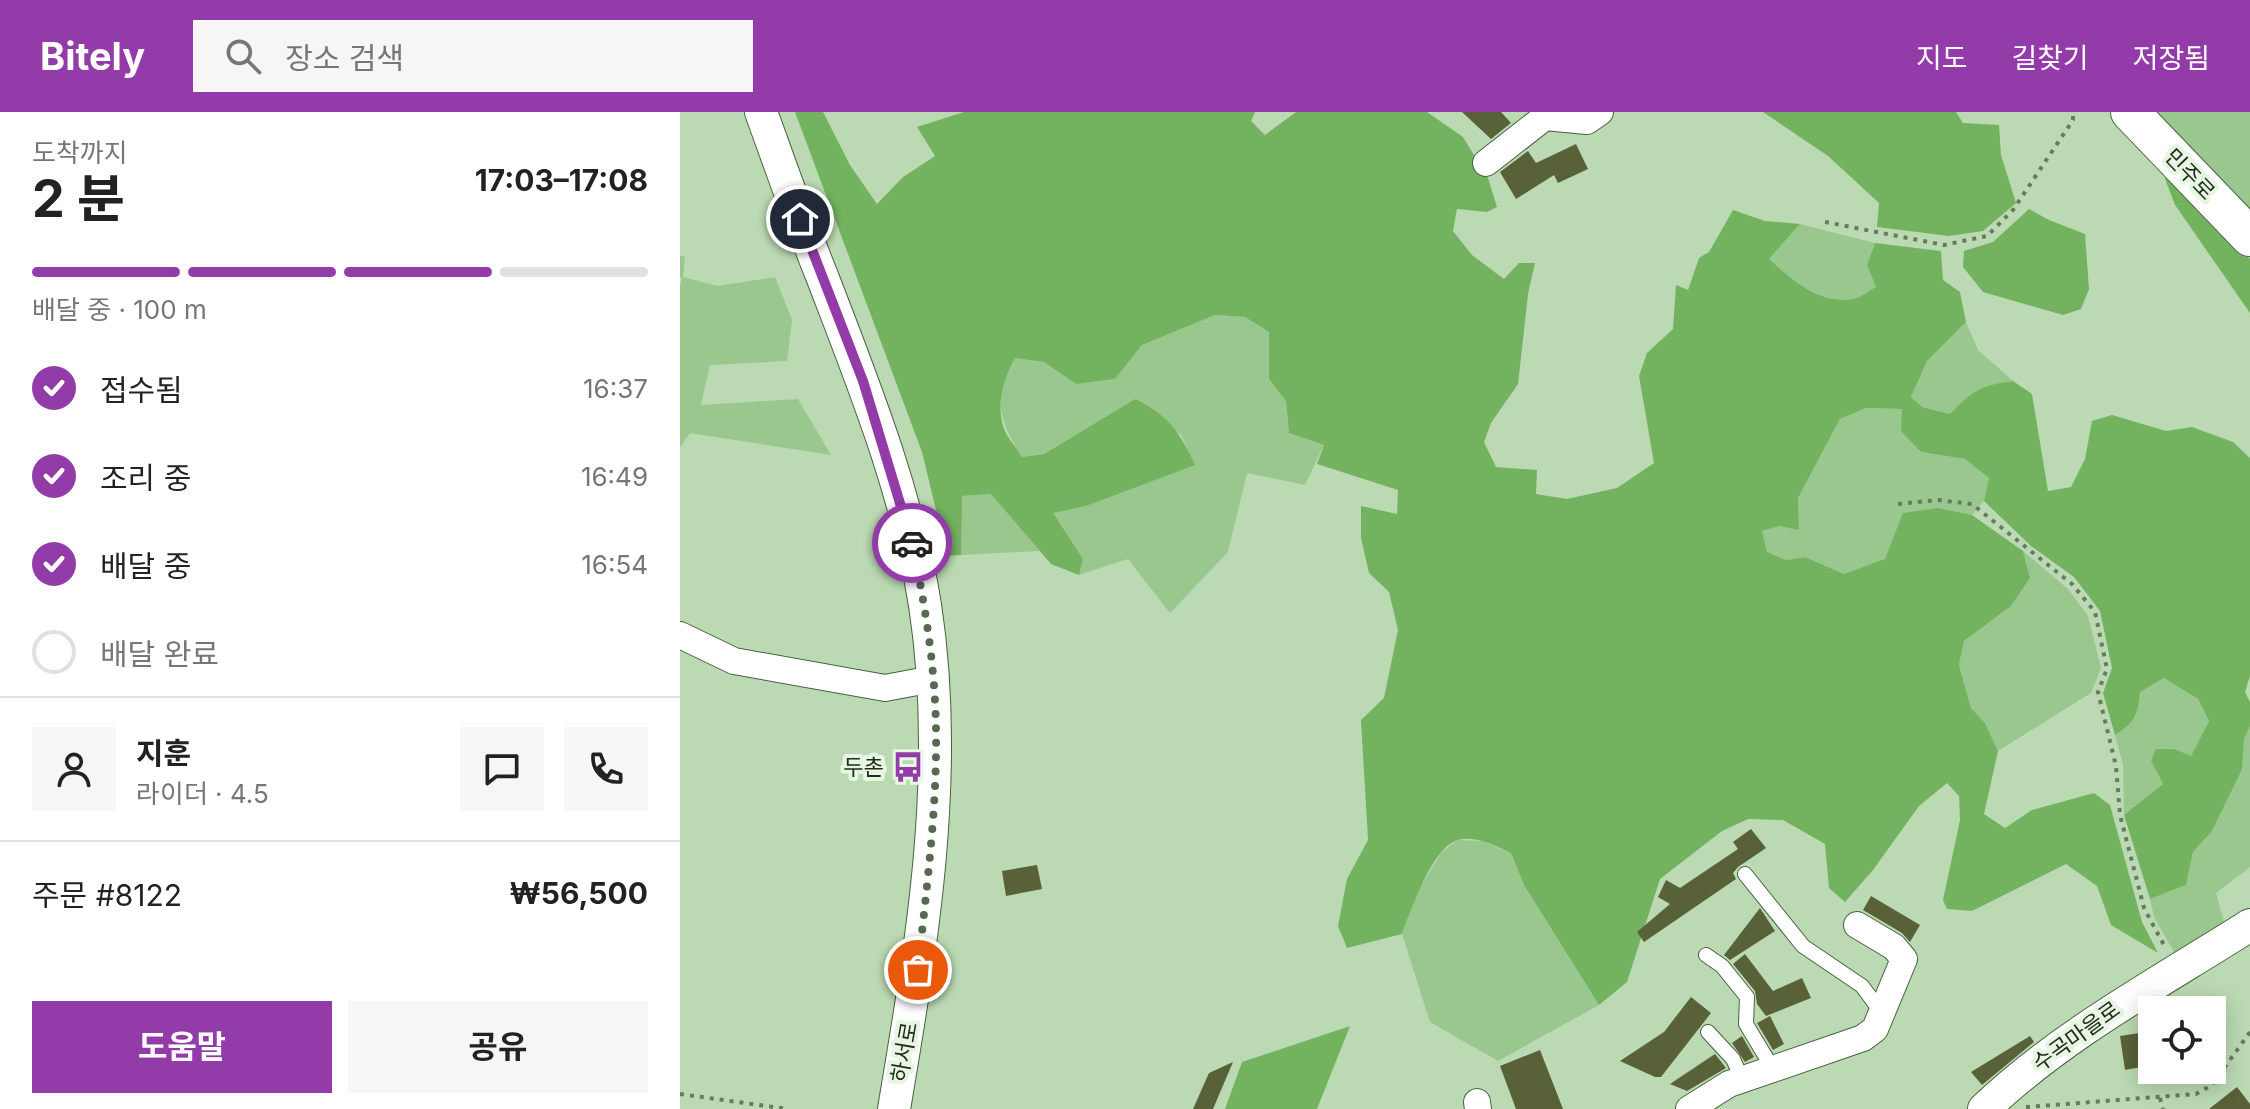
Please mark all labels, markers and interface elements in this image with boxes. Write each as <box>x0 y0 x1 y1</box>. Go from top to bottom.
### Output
search box <box>193 20 753 92</box>
text: Bitely <box>40 33 145 79</box>
icon: search <box>221 34 265 78</box>
text: 장소 검색 <box>285 40 404 76</box>
text: 지도 <box>1916 41 1967 75</box>
text: 길찾기 <box>2011 41 2089 75</box>
text: 저장됨 <box>2133 41 2210 75</box>
text: 도착까지 <box>32 137 128 168</box>
street label: 민주로 <box>2160 143 2220 205</box>
text: 17:03–17:08 <box>475 162 648 198</box>
text: 2 분 <box>32 167 125 230</box>
pin <box>766 185 834 253</box>
icon: home <box>778 197 822 241</box>
text: 배달 중 · 100 m <box>32 294 207 325</box>
icon: check <box>32 366 76 410</box>
text: 접수됨 <box>100 372 183 408</box>
text: 16:37 <box>583 373 648 404</box>
icon: check <box>32 454 76 498</box>
text: 조리 중 <box>100 460 191 496</box>
text: 16:49 <box>581 461 648 492</box>
courier <box>872 503 952 583</box>
icon: car <box>890 521 934 565</box>
icon: check <box>32 542 76 586</box>
text: 배달 중 <box>100 548 191 584</box>
text: 16:54 <box>581 549 648 580</box>
text: 배달 완료 <box>100 636 219 672</box>
button: person <box>32 727 116 811</box>
button: chat <box>460 727 544 811</box>
button: phone <box>564 727 648 811</box>
text: 지훈 <box>136 735 191 771</box>
bus stop icon: 두촌 <box>891 750 925 784</box>
place label: 두촌 <box>844 754 884 780</box>
text: 라이더 · 4.5 <box>136 778 269 809</box>
text: ₩56,500 <box>510 875 648 911</box>
text: 주문 #8122 <box>32 877 182 913</box>
pin <box>884 936 952 1004</box>
icon: bag <box>896 948 940 992</box>
street label: 수곡마을로 <box>2027 996 2125 1076</box>
map controls <box>2138 996 2226 1084</box>
button: locate <box>2138 996 2226 1084</box>
button: 도움말 <box>32 1001 332 1093</box>
button: 공유 <box>348 1001 648 1093</box>
street label: 하서로 <box>886 1020 922 1084</box>

